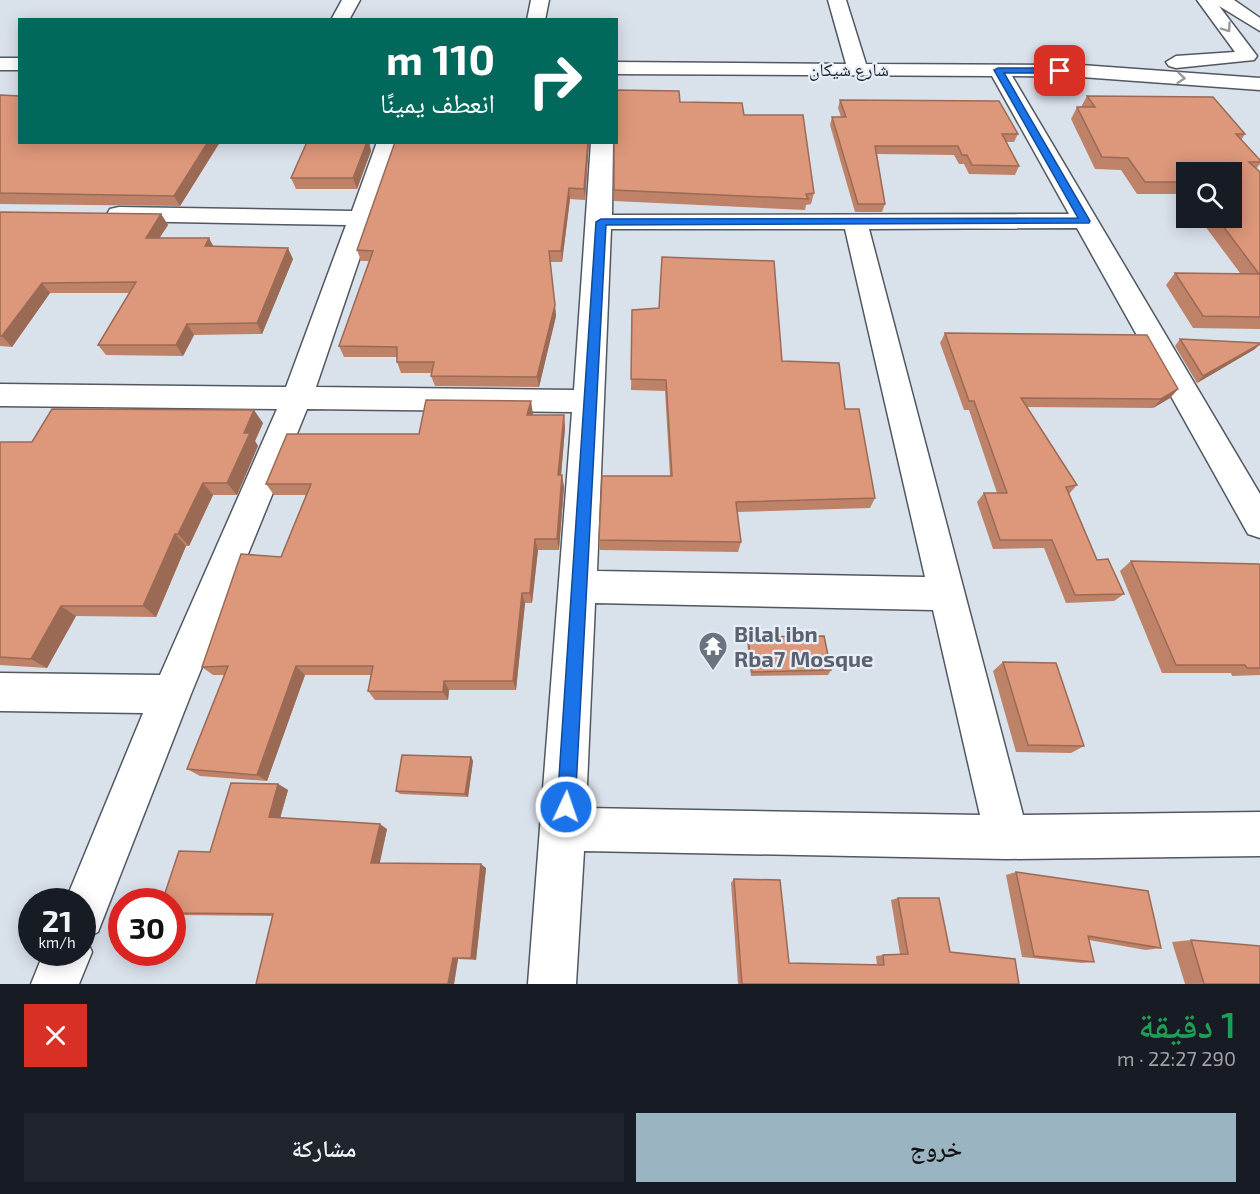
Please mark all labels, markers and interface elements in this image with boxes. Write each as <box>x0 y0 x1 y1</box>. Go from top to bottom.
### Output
one-way arrow <box>1220 21 1231 32</box>
text: 110 m <box>386 33 495 83</box>
icon: right <box>516 42 594 120</box>
pin <box>1034 45 1085 96</box>
icon: arrive <box>1043 54 1076 87</box>
street label: شارع شيكان <box>809 58 889 81</box>
one-way arrow <box>1177 71 1186 84</box>
text: انعطف يمينًا <box>380 86 495 118</box>
map controls <box>1176 162 1242 228</box>
button: search <box>1176 162 1242 228</box>
place label: Bilal ibn Rba7 Mosque <box>734 620 874 671</box>
temple icon: Bilal ibn Rba7 Mosque <box>697 630 729 672</box>
position arrow <box>534 775 598 839</box>
speed limit sign: 30 <box>108 888 186 966</box>
text: 21 <box>42 902 72 938</box>
text: km/h <box>38 933 76 951</box>
text: 1 دقيقة <box>1138 1002 1236 1045</box>
button: close <box>24 1004 87 1067</box>
text: 290 m · 22:27 <box>1117 1046 1236 1070</box>
button: مشاركة <box>24 1113 624 1182</box>
button: خروج <box>636 1113 1236 1182</box>

